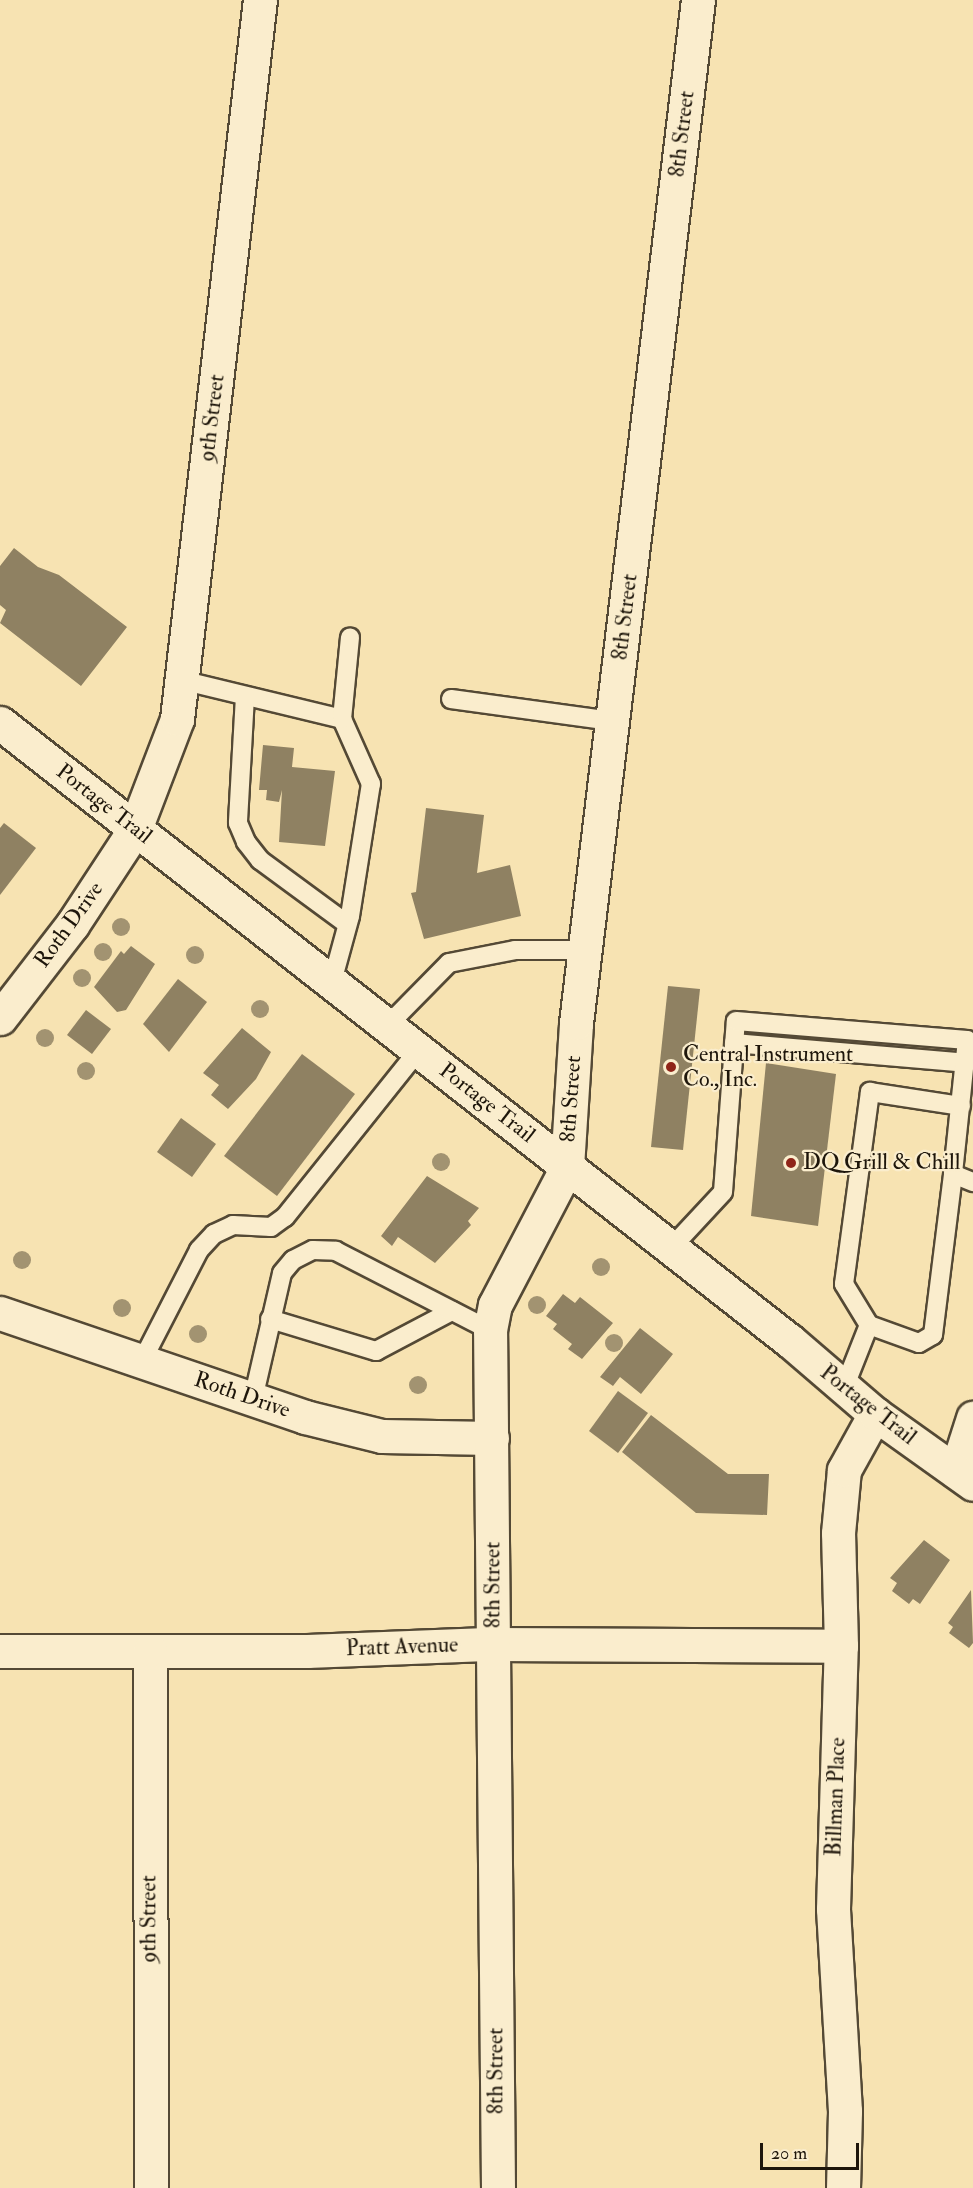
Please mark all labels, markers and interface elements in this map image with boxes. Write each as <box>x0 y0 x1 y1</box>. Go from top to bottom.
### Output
street label: 8th Street <box>664 89 700 179</box>
street label: 9th Street <box>194 373 230 463</box>
street label: 8th Street <box>607 572 643 662</box>
street label: Portage Trail <box>51 758 157 850</box>
street label: Roth Drive <box>29 877 109 973</box>
place label: Central Instrument Co., Inc. <box>683 1041 853 1092</box>
street label: 8th Street <box>555 1055 587 1143</box>
street label: Portage Trail <box>434 1057 540 1149</box>
marker: Central Instrument Co., Inc. <box>664 1060 678 1074</box>
place label: DQ Grill & Chill <box>803 1150 960 1176</box>
marker: DQ Grill & Chill <box>784 1156 798 1170</box>
street label: Portage Trail <box>815 1359 921 1451</box>
street label: Roth Drive <box>191 1366 293 1424</box>
street label: 8th Street <box>480 1542 506 1628</box>
street label: Pratt Avenue <box>345 1632 459 1662</box>
street label: Billman Place <box>821 1737 851 1857</box>
street label: 9th Street <box>136 1875 162 1963</box>
street label: 8th Street <box>483 2028 509 2114</box>
scale bar <box>763 2131 862 2169</box>
text: 20 m <box>771 2142 807 2165</box>

